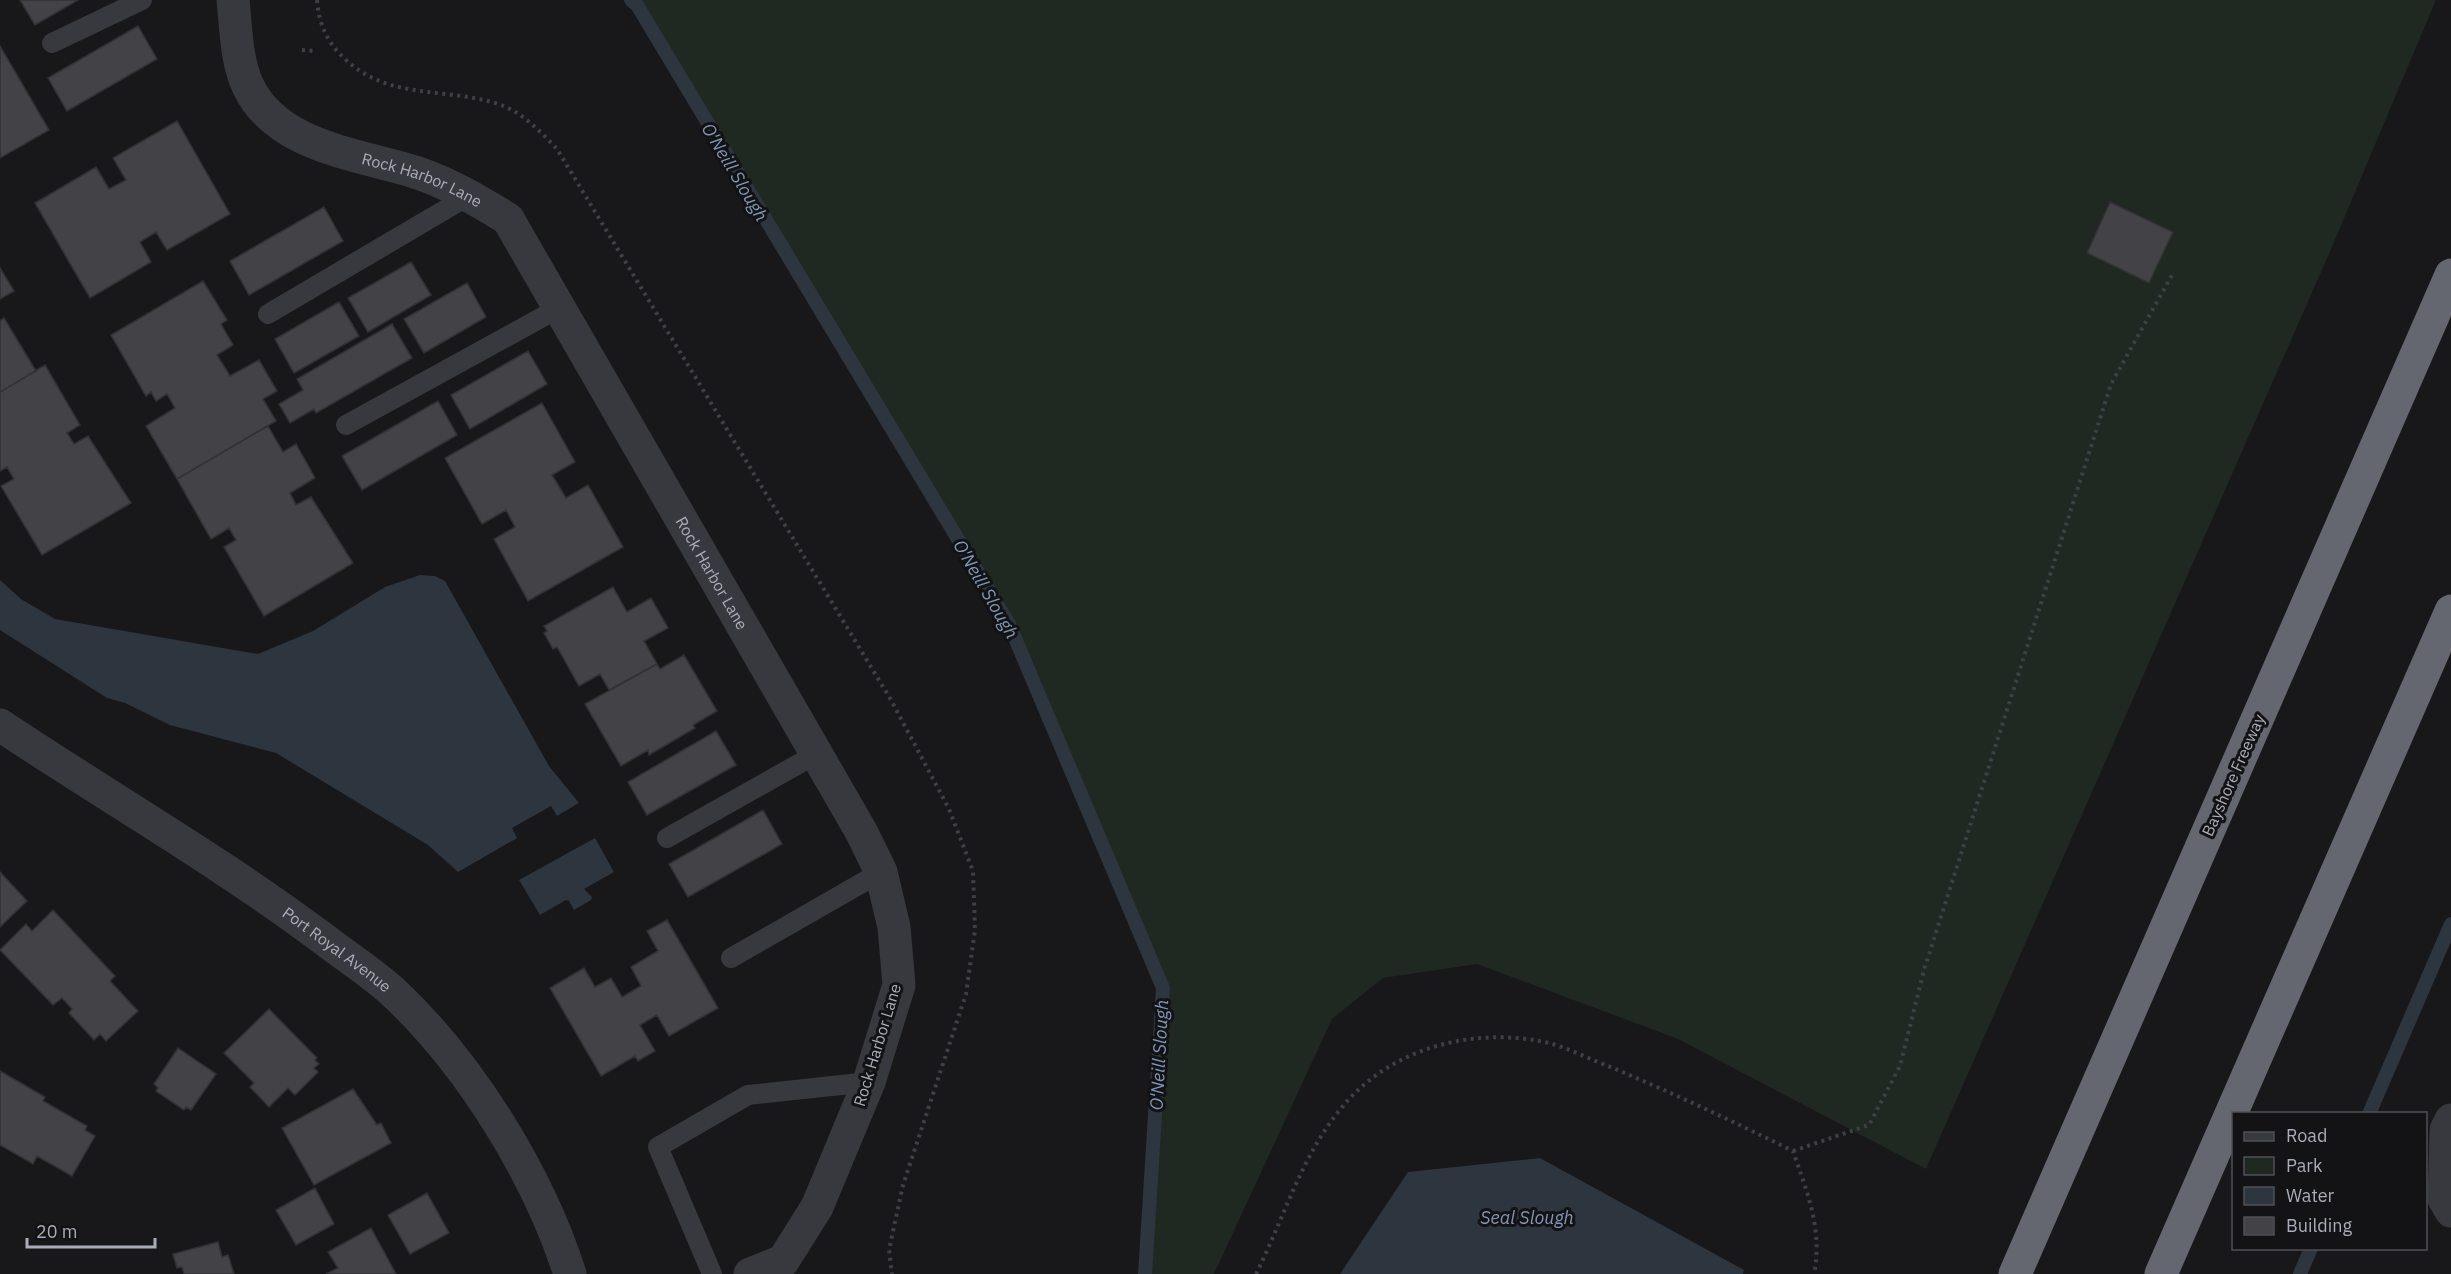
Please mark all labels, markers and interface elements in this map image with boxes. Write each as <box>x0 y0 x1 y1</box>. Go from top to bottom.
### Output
water label: O'Neill Slough <box>697 119 773 225</box>
street label: Rock Harbor Lane <box>360 148 486 211</box>
street label: Rock Harbor Lane <box>672 513 753 633</box>
water label: O'Neill Slough <box>948 535 1024 643</box>
street label: Bayshore Freeway <box>2197 711 2269 839</box>
street label: Port Royal Avenue <box>279 902 396 996</box>
street label: Rock Harbor Lane <box>849 981 905 1109</box>
water label: O'Neill Slough <box>1145 999 1173 1111</box>
legend <box>2232 1112 2427 1250</box>
text: Road <box>2286 1124 2327 1147</box>
text: Park <box>2286 1154 2323 1177</box>
text: Water <box>2286 1184 2335 1207</box>
water label: Seal Slough <box>1480 1206 1574 1229</box>
scale bar <box>27 1211 154 1249</box>
text: Building <box>2286 1214 2353 1237</box>
text: 20 m <box>36 1220 78 1243</box>

